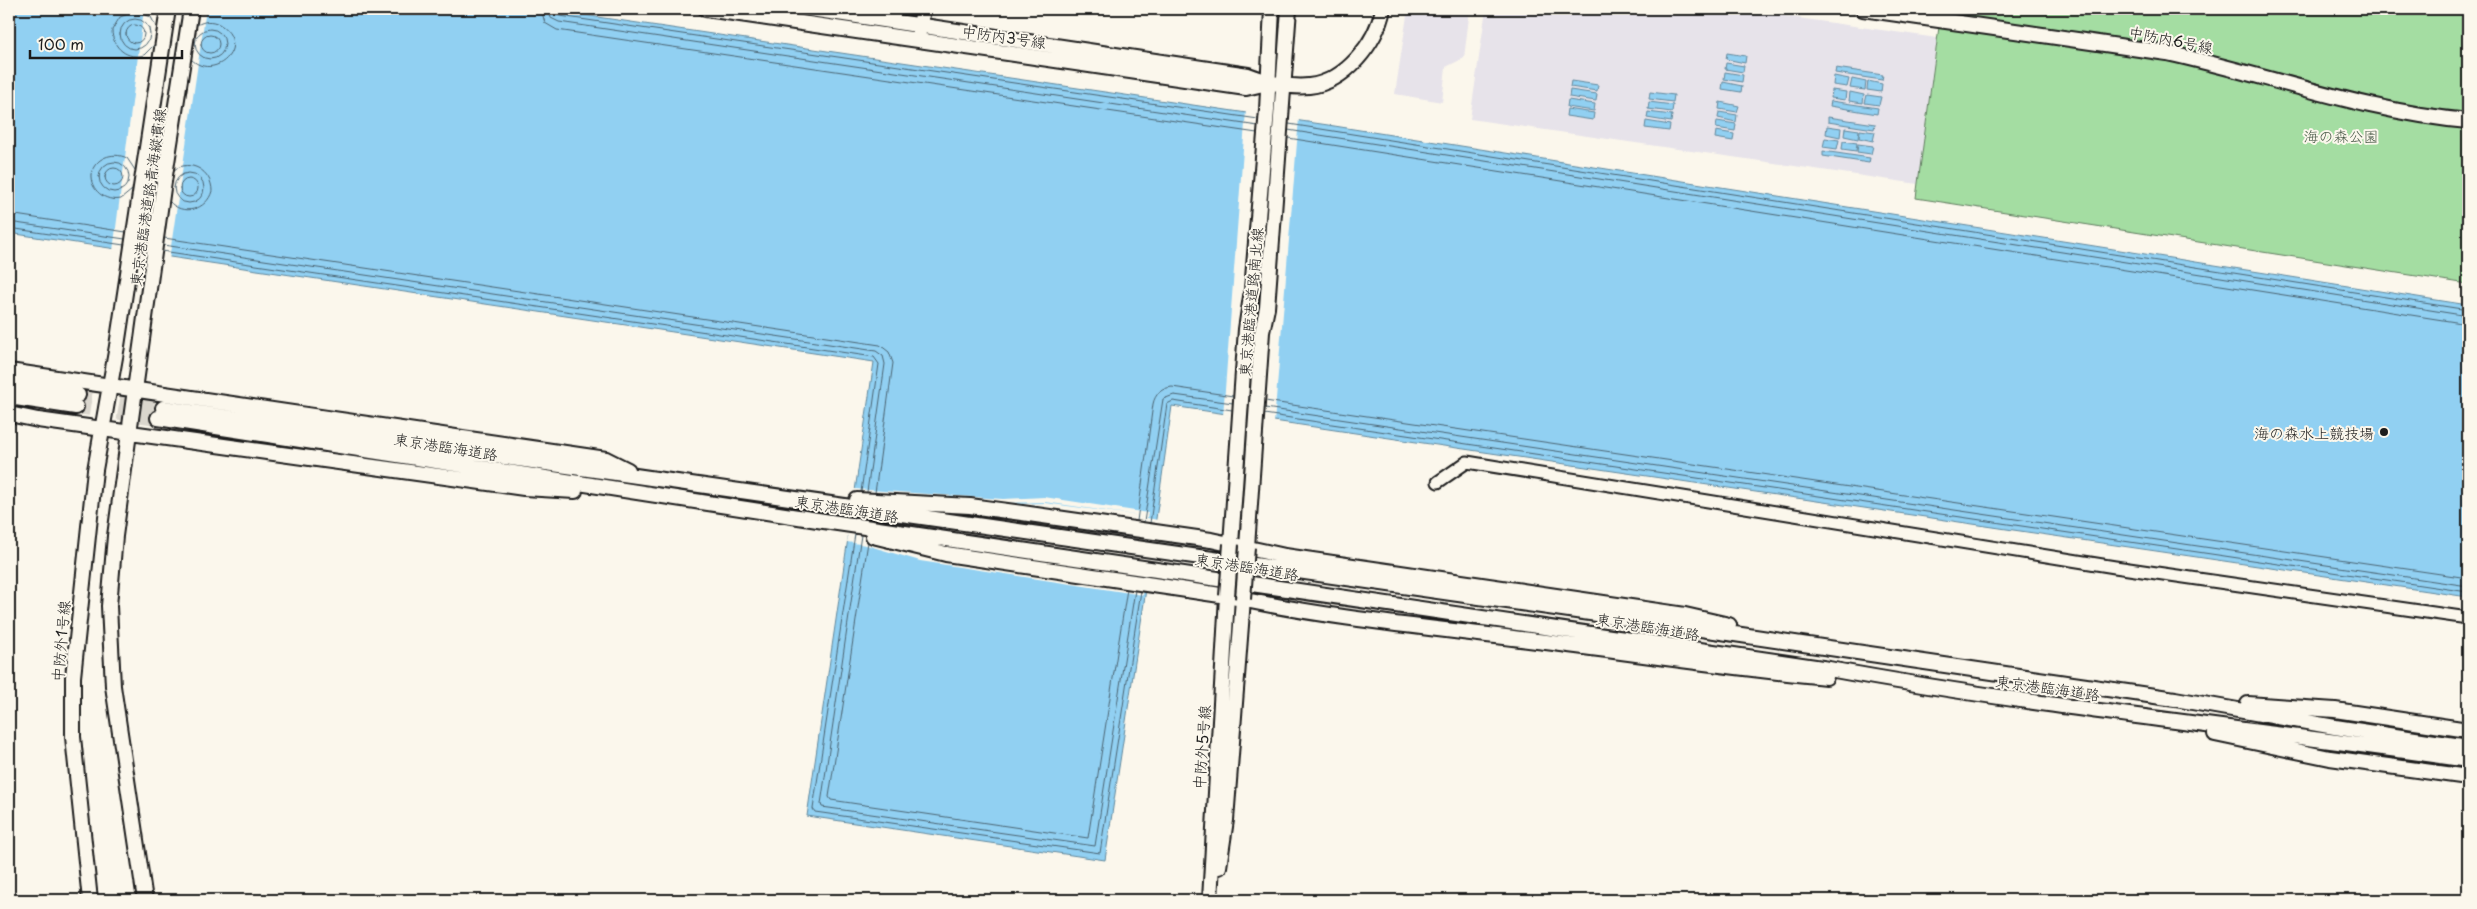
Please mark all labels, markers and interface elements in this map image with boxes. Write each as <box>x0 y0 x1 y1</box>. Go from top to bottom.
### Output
street label: 中防内3号線 <box>960 19 1048 53</box>
street label: 中防内6号線 <box>2127 20 2215 58</box>
scale bar <box>30 28 182 60</box>
text: 100 m <box>38 32 84 55</box>
street label: 東京港臨港道路青海縦貫線 <box>123 106 171 288</box>
park label: 海の森公園 <box>2303 124 2379 147</box>
street label: 東京港臨港道路南北線 <box>1232 226 1268 378</box>
place label: 海の森水上競技場 <box>2254 421 2374 444</box>
street label: 東京港臨海道路 <box>392 426 500 466</box>
marker: 海の森水上競技場 <box>2378 426 2390 438</box>
street label: 東京港臨海道路 <box>793 488 901 528</box>
street label: 東京港臨海道路 <box>1193 546 1301 586</box>
street label: 中防外1号線 <box>45 599 75 683</box>
street label: 東京港臨海道路 <box>1594 606 1702 646</box>
street label: 東京港臨海道路 <box>1994 668 2102 706</box>
street label: 中防外5号線 <box>1187 704 1215 790</box>

